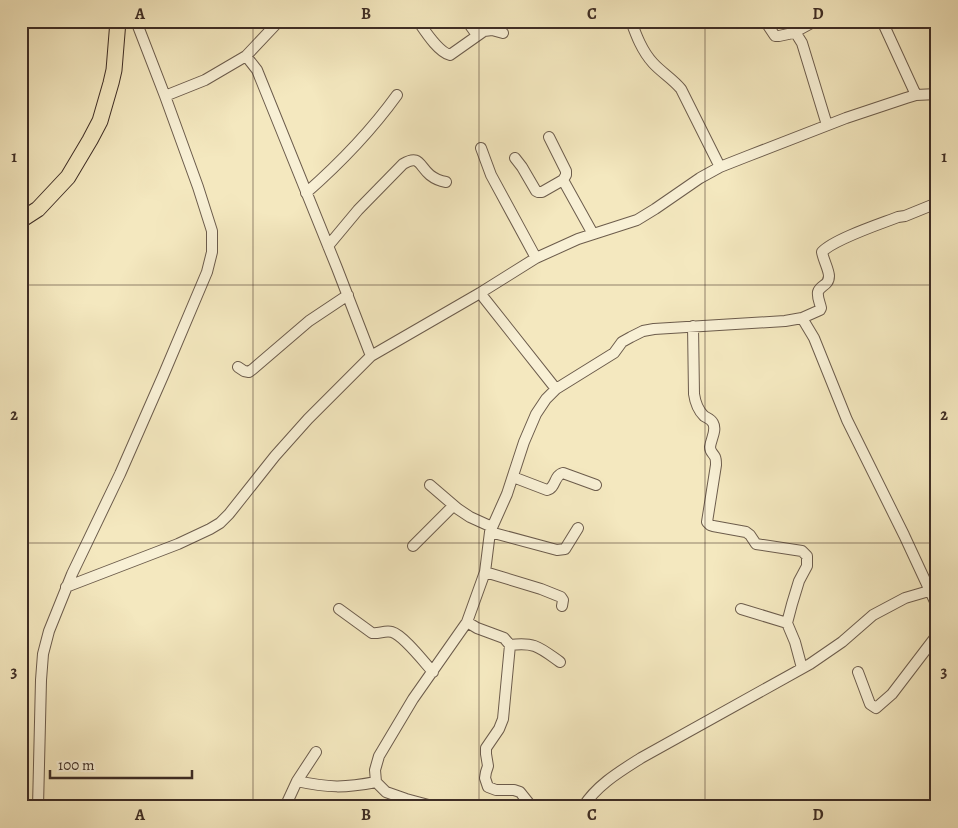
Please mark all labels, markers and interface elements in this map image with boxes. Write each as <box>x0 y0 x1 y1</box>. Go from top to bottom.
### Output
text: A <box>134 3 146 25</box>
text: B <box>361 3 371 25</box>
text: C <box>587 3 597 25</box>
text: D <box>812 3 824 25</box>
text: 1 <box>11 146 17 168</box>
text: 1 <box>941 146 947 168</box>
text: 2 <box>10 404 18 426</box>
text: 2 <box>940 404 948 426</box>
text: 3 <box>11 661 18 683</box>
text: 3 <box>941 661 948 683</box>
scale bar <box>50 748 192 780</box>
text: 100 m <box>58 755 95 775</box>
text: A <box>134 804 146 826</box>
text: B <box>361 804 371 826</box>
text: C <box>587 804 597 826</box>
text: D <box>812 804 824 826</box>

